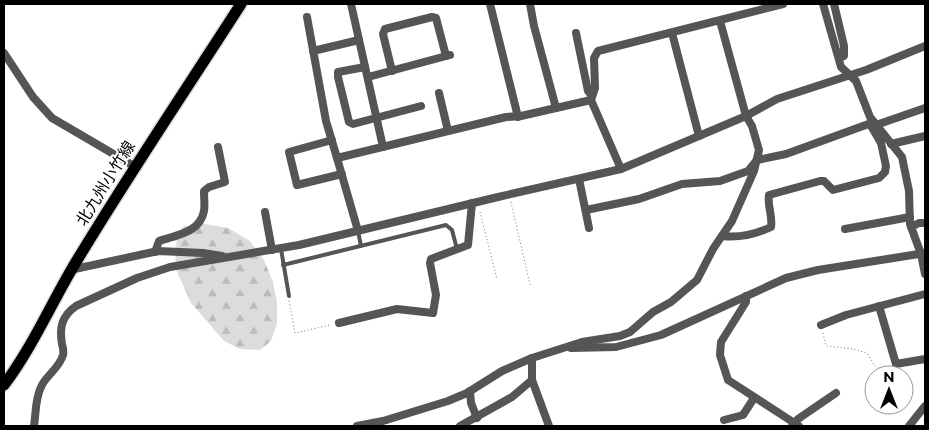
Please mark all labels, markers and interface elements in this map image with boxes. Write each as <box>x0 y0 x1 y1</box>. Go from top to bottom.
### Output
street label: 北九州小竹線 <box>72 138 139 229</box>
north arrow <box>864 365 914 415</box>
text: N <box>883 368 895 386</box>

